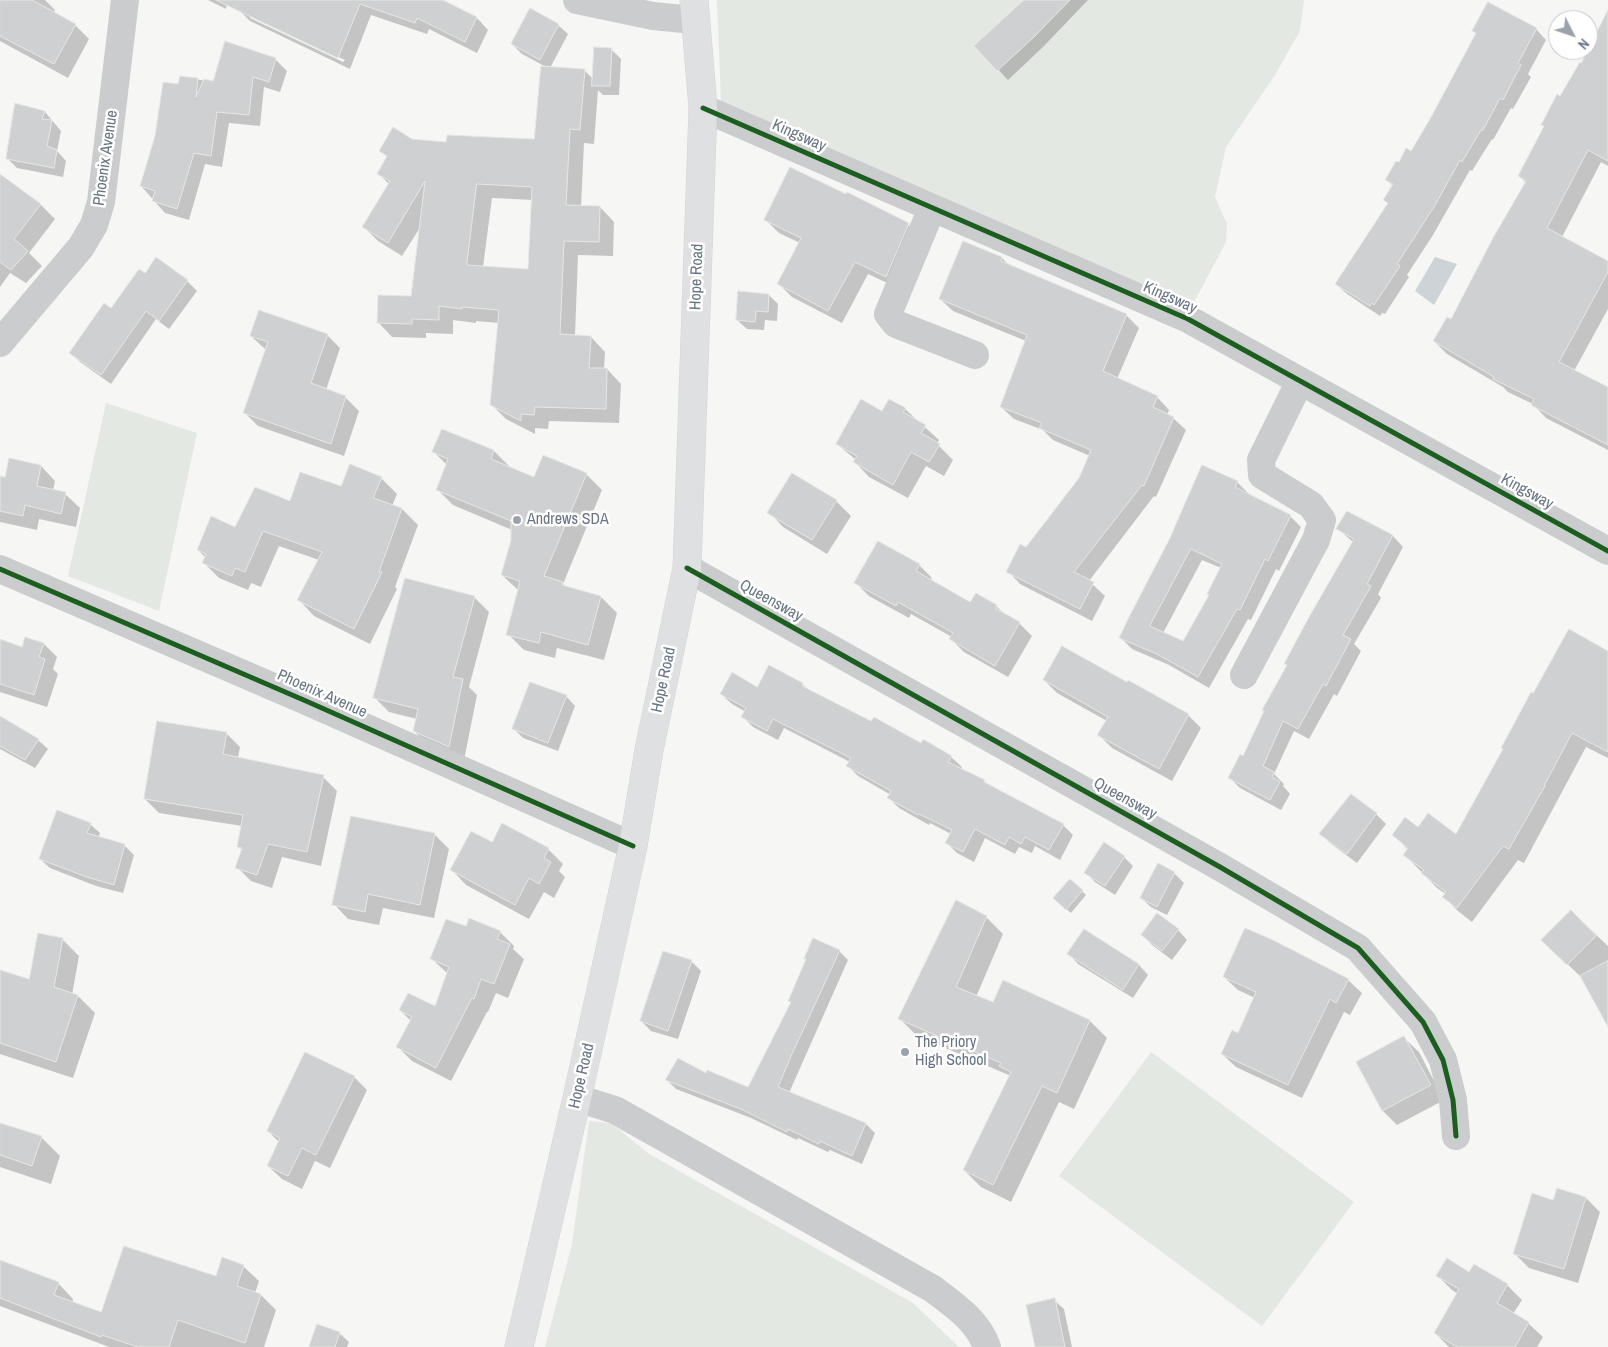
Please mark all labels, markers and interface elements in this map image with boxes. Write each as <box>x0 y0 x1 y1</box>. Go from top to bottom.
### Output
north arrow <box>1548 10 1598 60</box>
text: N <box>1574 35 1593 53</box>
street label: Phoenix Avenue <box>90 109 122 207</box>
street label: Kingsway <box>769 116 829 156</box>
street label: Hope Road <box>686 244 708 310</box>
street label: Kingsway <box>1140 278 1200 318</box>
street label: Kingsway <box>1497 470 1557 514</box>
place label: Andrews SDA <box>527 510 609 530</box>
marker: Andrews SDA <box>511 514 523 526</box>
street label: Queensway <box>736 576 806 626</box>
street label: Hope Road <box>648 646 680 714</box>
street label: Phoenix Avenue <box>274 666 370 722</box>
street label: Queensway <box>1090 774 1160 824</box>
place label: The Priory High School <box>915 1033 986 1071</box>
street label: Hope Road <box>565 1042 599 1110</box>
marker: The Priory High School <box>899 1046 911 1058</box>

